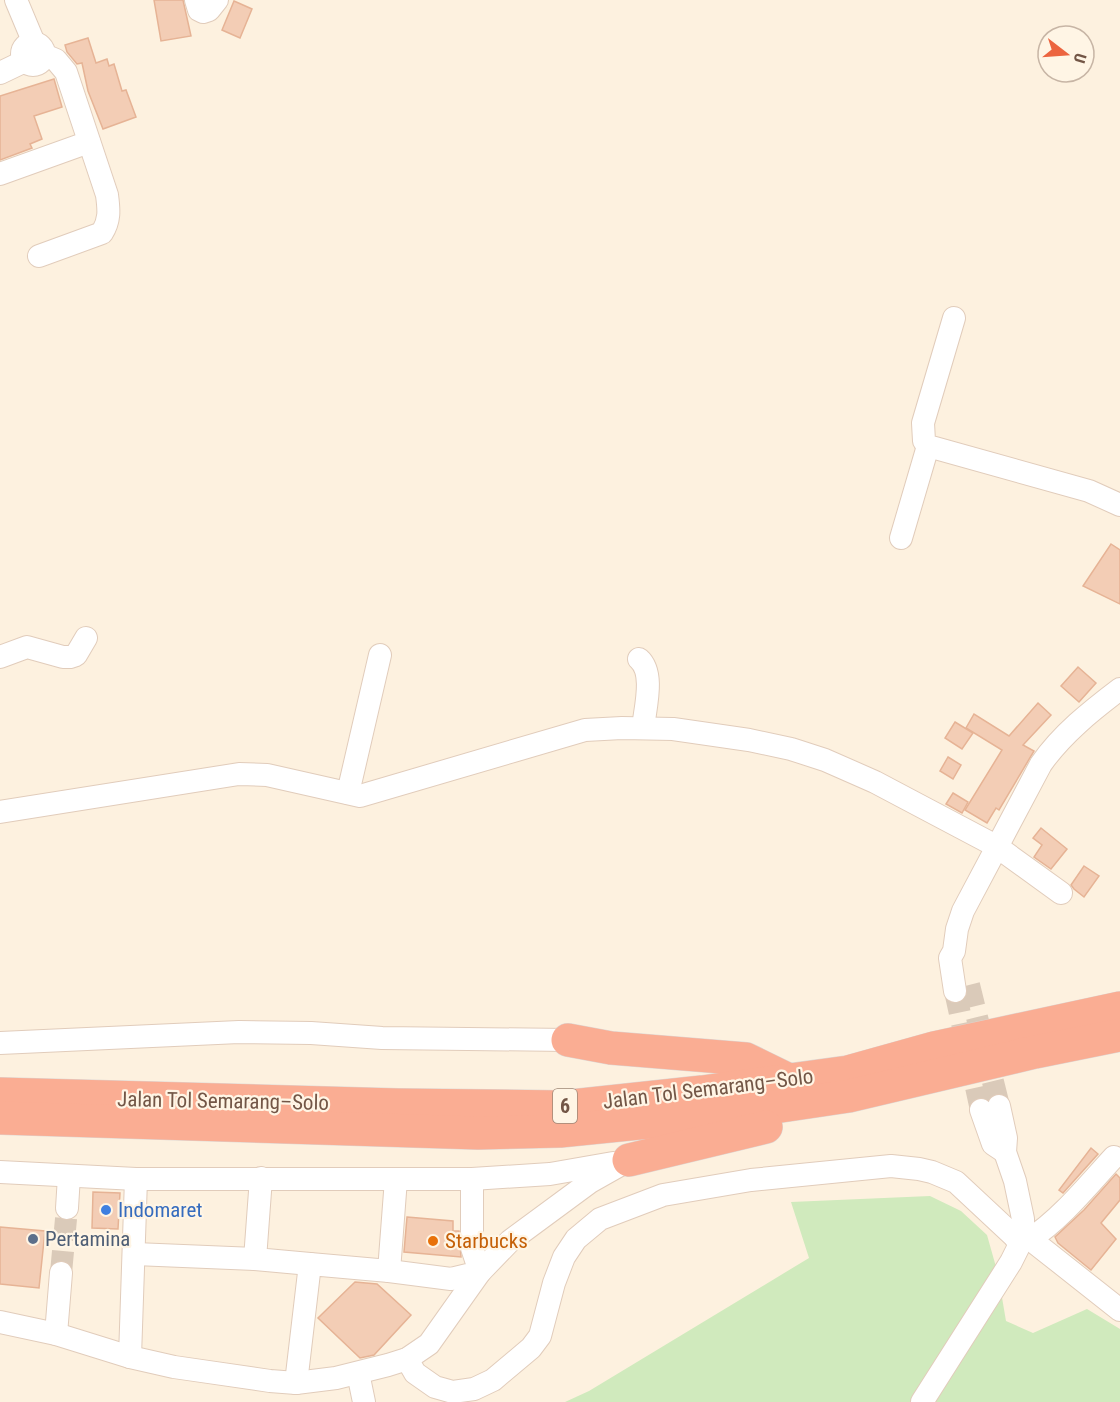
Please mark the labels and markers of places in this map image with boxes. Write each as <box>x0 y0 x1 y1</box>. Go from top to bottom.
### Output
place label: Indomaret <box>118 1198 203 1222</box>
marker: Indomaret <box>99 1203 113 1217</box>
place label: Pertamina <box>45 1227 130 1251</box>
place label: Starbucks <box>445 1229 528 1253</box>
marker: Pertamina <box>26 1232 40 1246</box>
marker: Starbucks <box>426 1234 440 1248</box>

